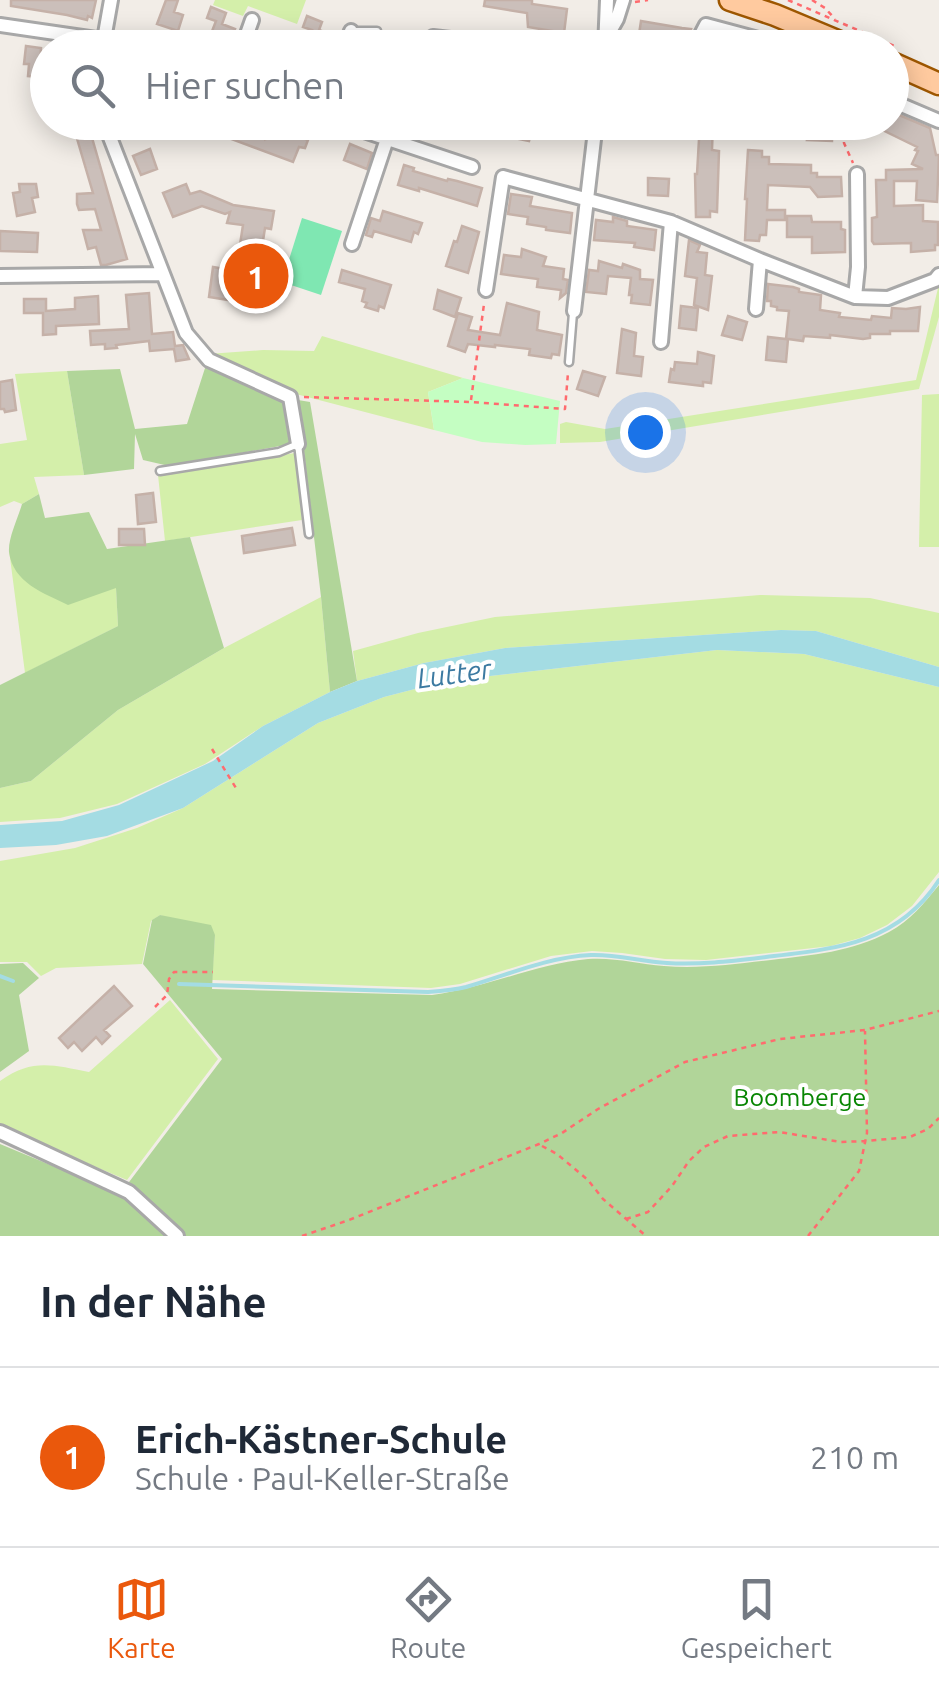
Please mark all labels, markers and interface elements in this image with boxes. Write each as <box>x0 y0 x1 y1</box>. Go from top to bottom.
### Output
search box <box>30 30 909 140</box>
icon: search <box>65 58 120 113</box>
text: Hier suchen <box>145 64 345 106</box>
pin: 1 <box>224 238 288 314</box>
your location <box>620 407 671 458</box>
water label: Lutter <box>415 652 494 694</box>
park label: Boomberge <box>734 1083 866 1111</box>
text: In der Nähe <box>40 1278 267 1325</box>
text: Erich-Kästner-Schule <box>135 1418 507 1460</box>
text: 1 <box>63 1439 82 1475</box>
text: 210 m <box>810 1439 899 1475</box>
text: Schule · Paul-Keller-Straße <box>135 1460 510 1496</box>
tab: Karte <box>107 1572 176 1663</box>
tab: Route <box>390 1572 466 1663</box>
tab: Gespeichert <box>681 1572 832 1663</box>

